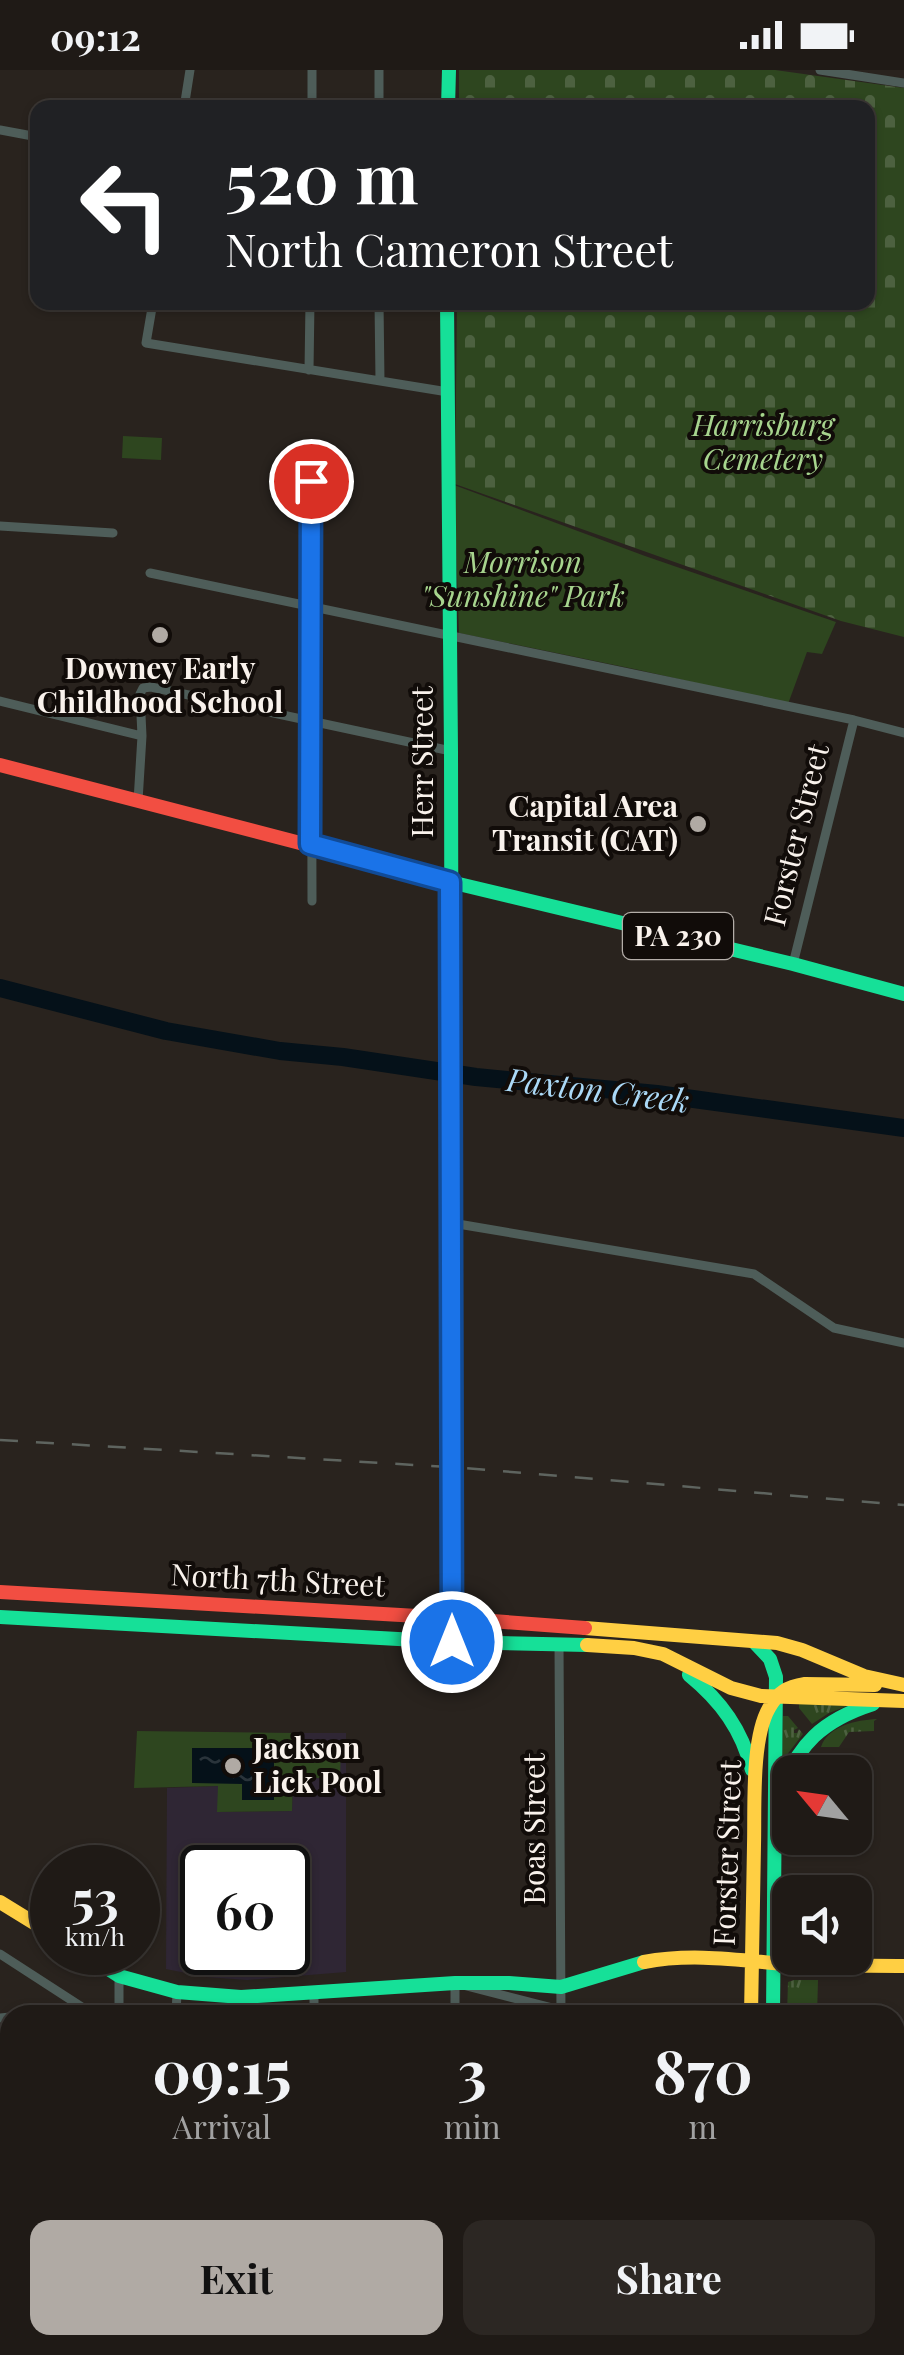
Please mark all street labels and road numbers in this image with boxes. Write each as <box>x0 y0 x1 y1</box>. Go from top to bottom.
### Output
street label: Herr Street <box>401 686 441 838</box>
street label: Forster Street <box>753 739 837 930</box>
road number: PA 230 <box>623 913 733 959</box>
street label: North 7th Street <box>170 1553 387 1605</box>
street label: Boas Street <box>513 1753 553 1905</box>
street label: Forster Street <box>703 1759 749 1947</box>

